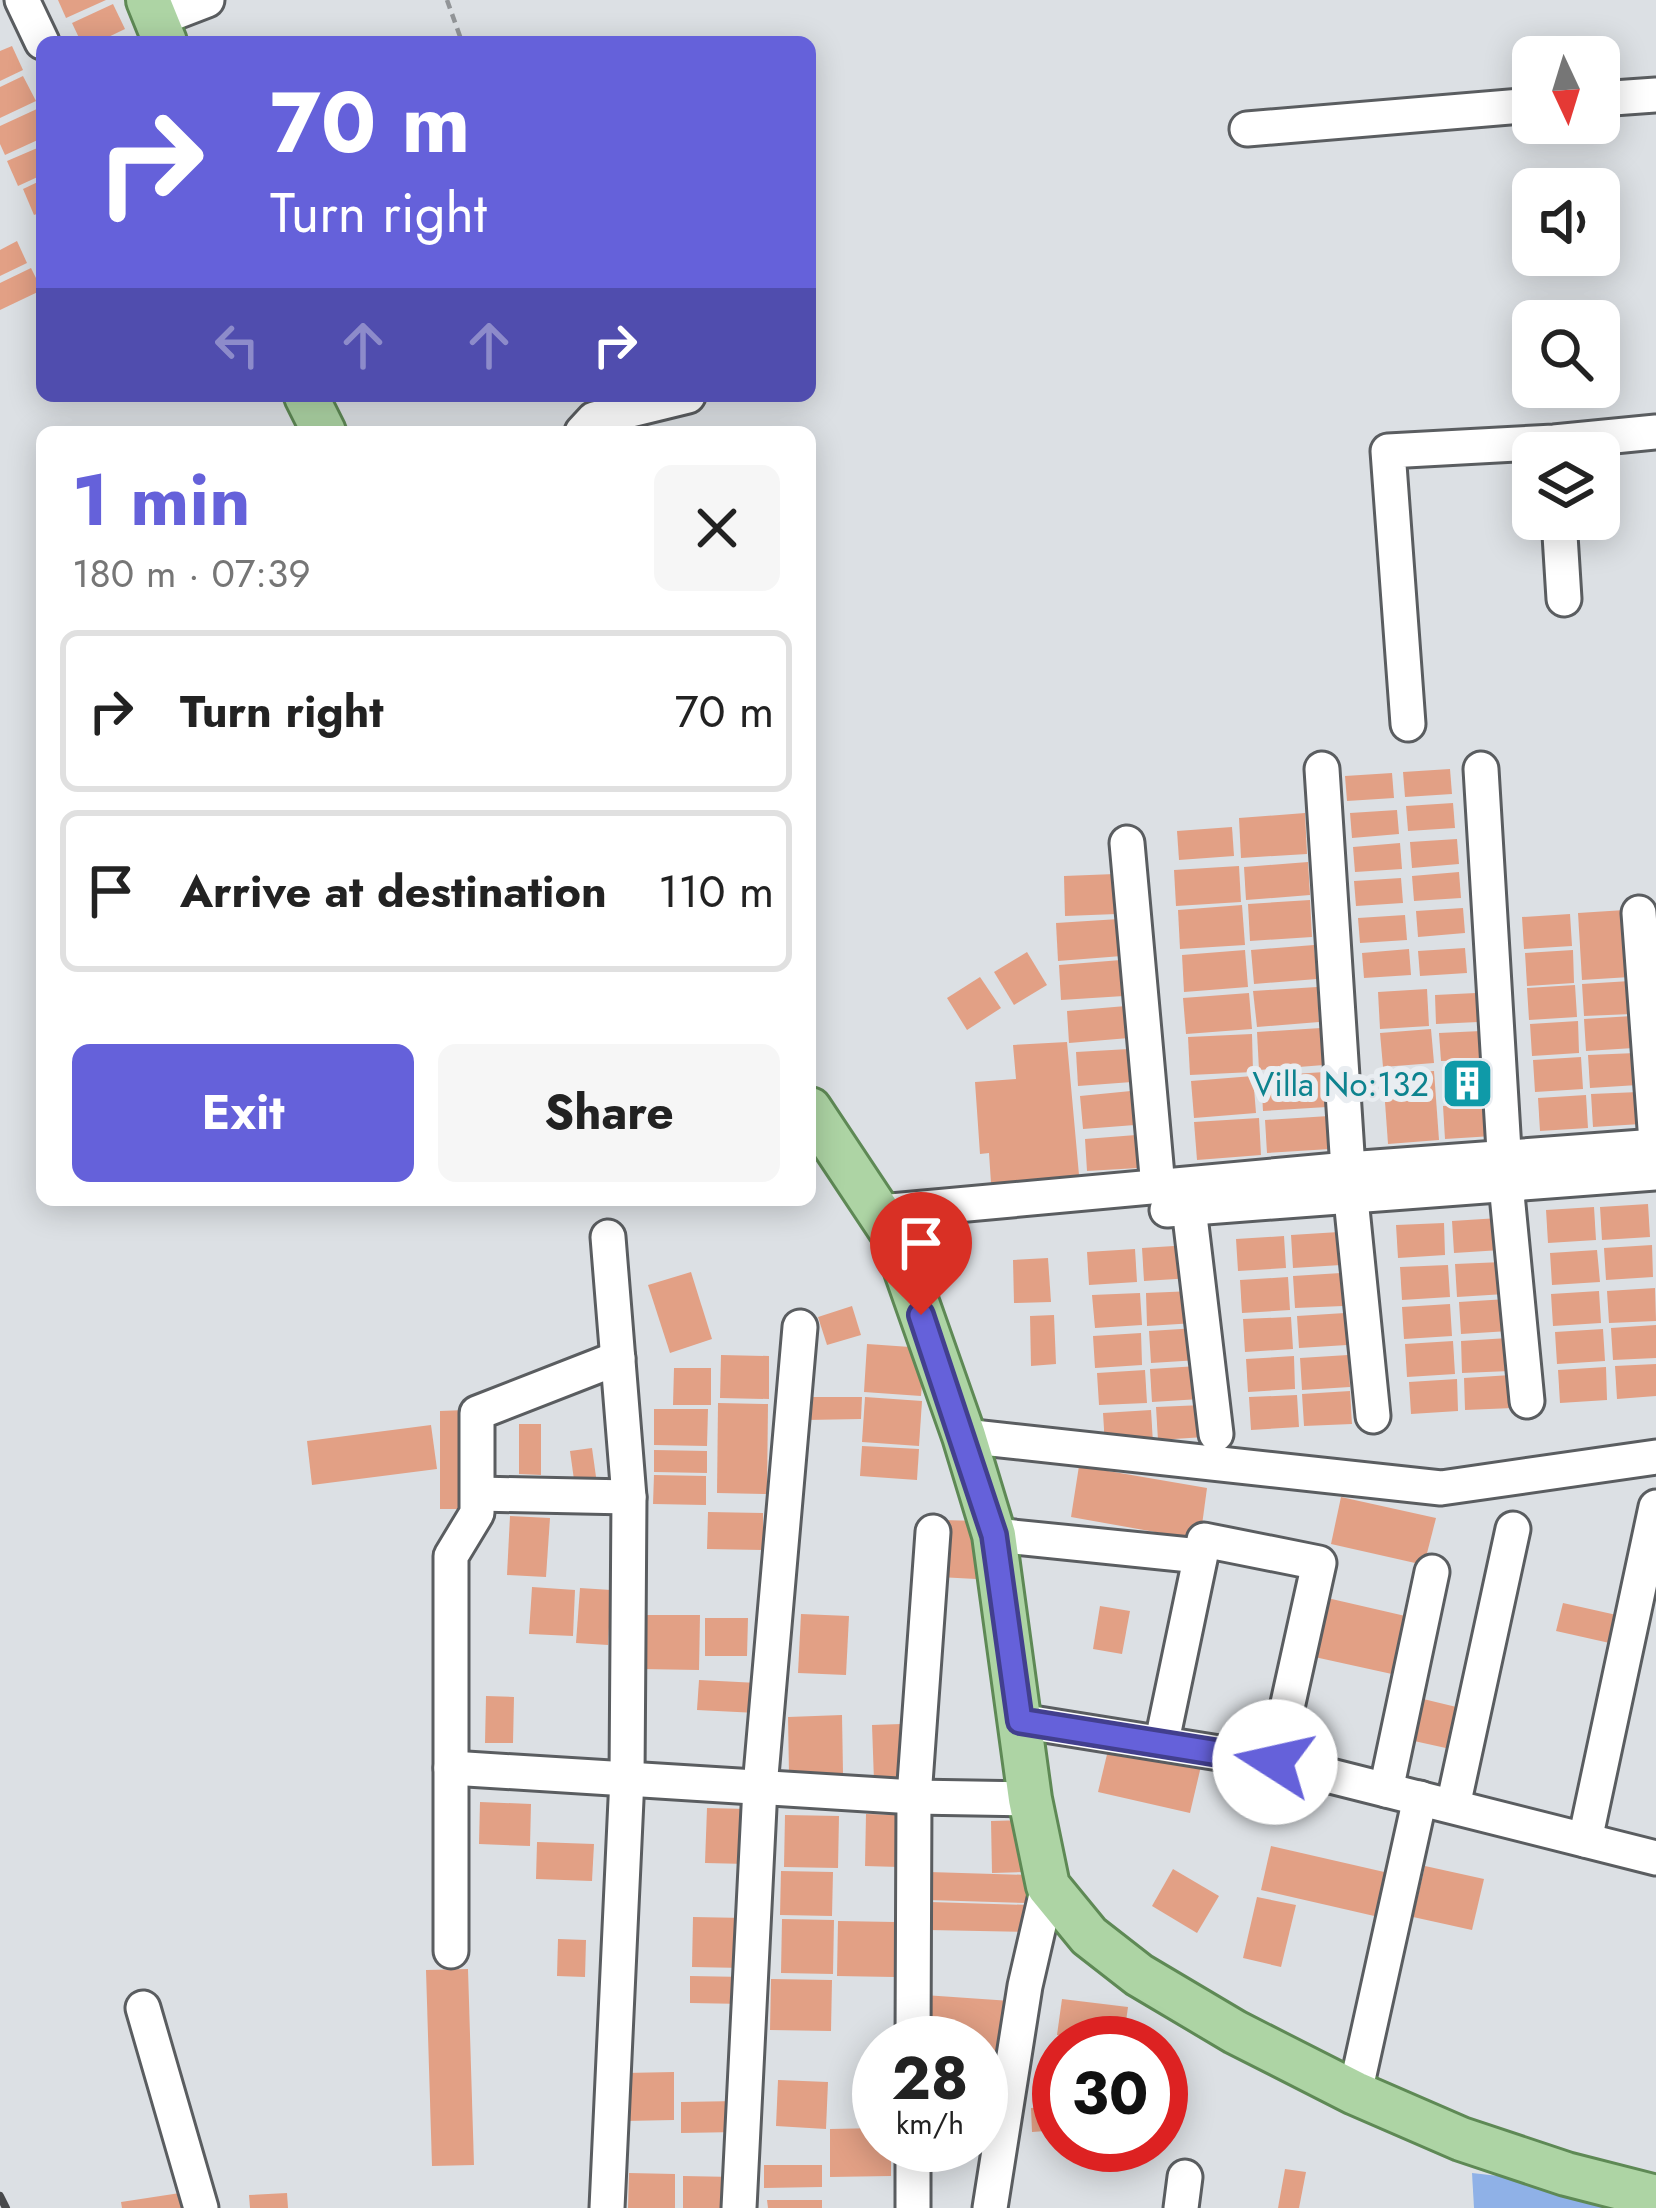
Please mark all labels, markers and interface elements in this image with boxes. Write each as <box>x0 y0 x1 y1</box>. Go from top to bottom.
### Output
north arrow <box>1512 36 1620 144</box>
map controls <box>1512 36 1620 540</box>
text: 70 m <box>270 62 470 184</box>
icon: right <box>72 84 228 240</box>
button: sound <box>1512 168 1620 276</box>
text: Turn right <box>270 174 487 252</box>
button: search <box>1512 300 1620 408</box>
icon: left <box>204 312 270 378</box>
icon: ahead <box>330 312 396 378</box>
icon: ahead <box>456 312 522 378</box>
icon: right <box>582 312 648 378</box>
button: layers <box>1512 432 1620 540</box>
text: 1 min <box>72 448 251 552</box>
button: close <box>654 465 780 591</box>
text: 180 m · 07:39 <box>72 545 311 602</box>
icon: right <box>78 678 144 744</box>
text: Turn right <box>180 679 384 744</box>
text: 70 m <box>675 679 774 744</box>
icon: arrive <box>78 858 144 924</box>
text: Arrive at destination <box>180 859 607 924</box>
text: 110 m <box>658 859 774 924</box>
button: Exit <box>72 1044 414 1182</box>
button: Share <box>438 1044 780 1182</box>
building icon: Villa No:132 <box>1440 1056 1496 1112</box>
place label: Villa No:132 <box>1253 1061 1429 1108</box>
pin <box>870 1192 972 1315</box>
icon: arrive <box>888 1210 954 1276</box>
position arrow <box>1212 1699 1338 1825</box>
speed limit sign: 30 <box>1032 2016 1188 2172</box>
text: 28 <box>892 2035 968 2122</box>
text: km/h <box>896 2102 964 2145</box>

